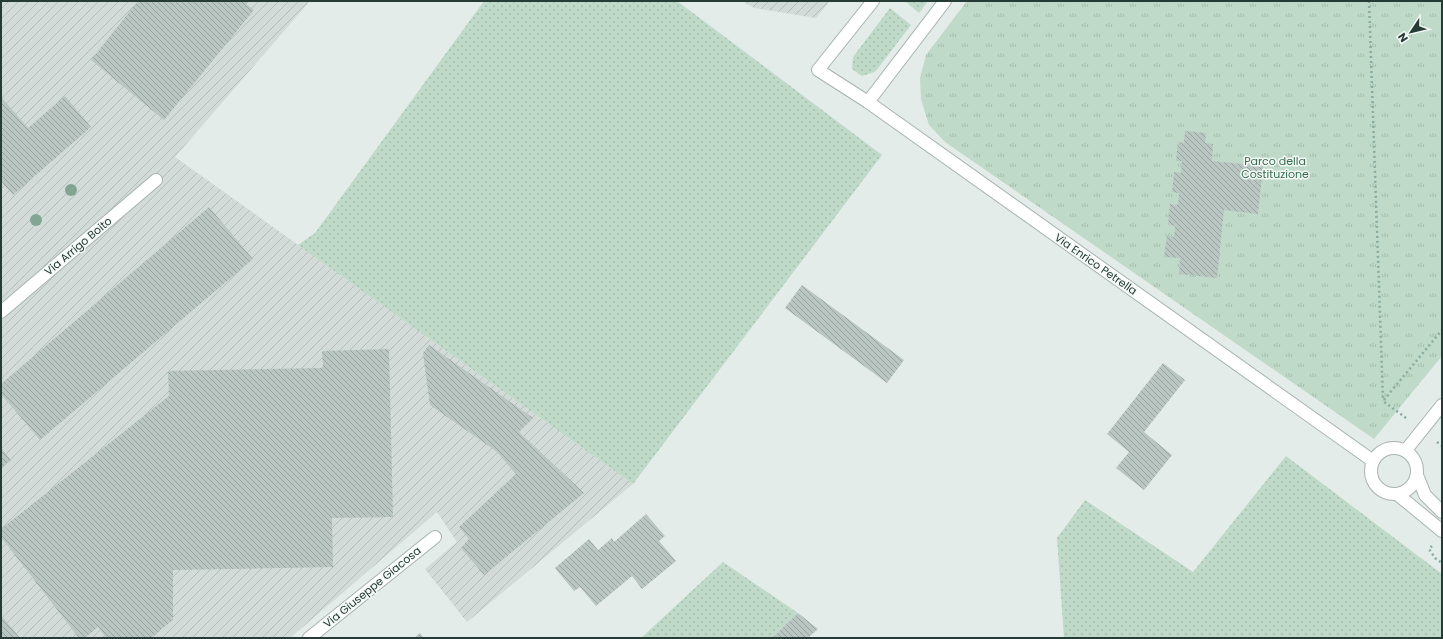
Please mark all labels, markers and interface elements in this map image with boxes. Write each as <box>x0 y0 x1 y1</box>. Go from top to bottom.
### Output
north arrow <box>1391 12 1431 52</box>
text: N <box>1394 30 1412 46</box>
park label: Parco della Costituzione <box>1241 153 1309 182</box>
street label: Via Arrigo Boito <box>41 213 115 279</box>
street label: Via Enrico Petrella <box>1051 229 1141 299</box>
street label: Via Giuseppe Giacosa <box>320 543 424 631</box>

